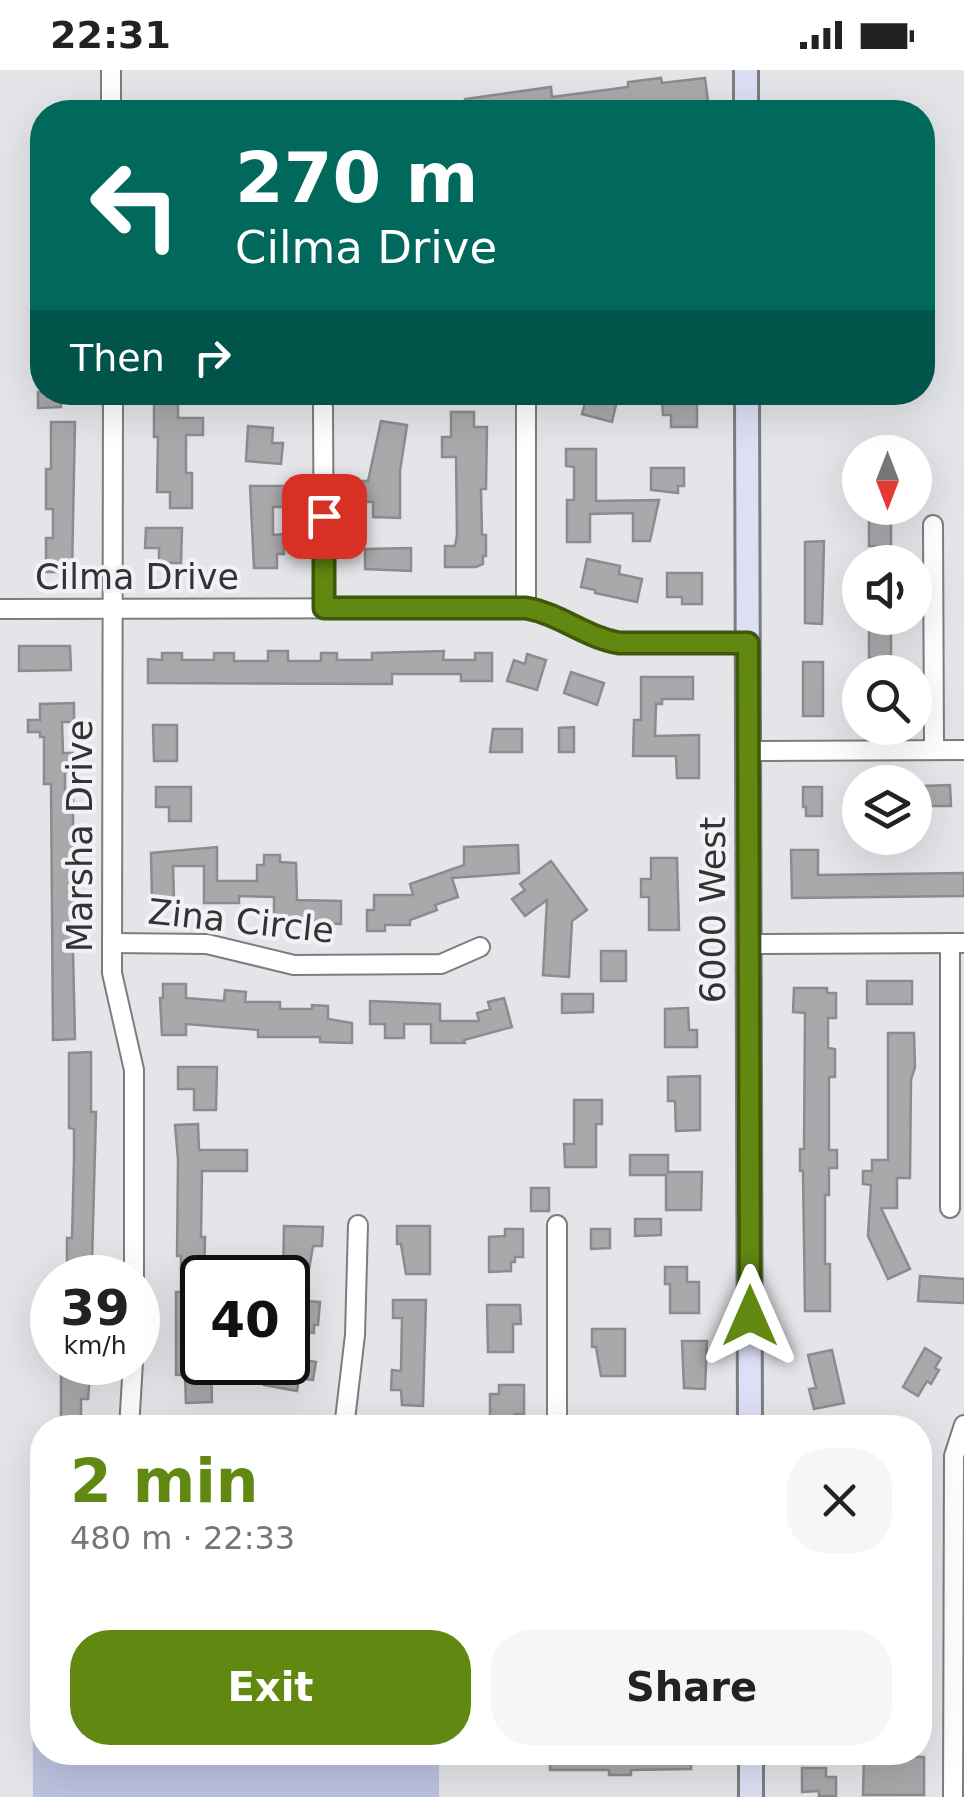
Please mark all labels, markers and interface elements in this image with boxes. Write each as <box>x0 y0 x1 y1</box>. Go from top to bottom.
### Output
text: 22:31 <box>50 13 171 57</box>
text: 270 m <box>235 137 478 219</box>
icon: left <box>70 140 200 270</box>
text: Cilma Drive <box>235 221 497 274</box>
icon: right <box>185 330 240 385</box>
text: Then <box>70 336 165 380</box>
north arrow <box>842 435 932 525</box>
map controls <box>842 435 932 855</box>
pin <box>282 474 367 559</box>
icon: arrive <box>297 489 352 544</box>
button: sound <box>842 545 932 635</box>
street label: Cilma Drive <box>35 557 239 597</box>
button: search <box>842 655 932 745</box>
street label: Marsha Drive <box>60 720 100 952</box>
button: layers <box>842 765 932 855</box>
street label: 6000 West <box>693 817 733 1003</box>
street label: Zina Circle <box>146 891 336 951</box>
speed limit sign: 40 <box>180 1255 310 1385</box>
position arrow <box>698 1264 802 1368</box>
text: 39 <box>60 1279 130 1337</box>
text: km/h <box>63 1331 127 1360</box>
text: 2 min <box>70 1446 258 1516</box>
button: close <box>787 1448 892 1553</box>
text: 480 m · 22:33 <box>70 1519 295 1557</box>
button: Exit <box>70 1630 471 1745</box>
button: Share <box>491 1630 892 1745</box>

